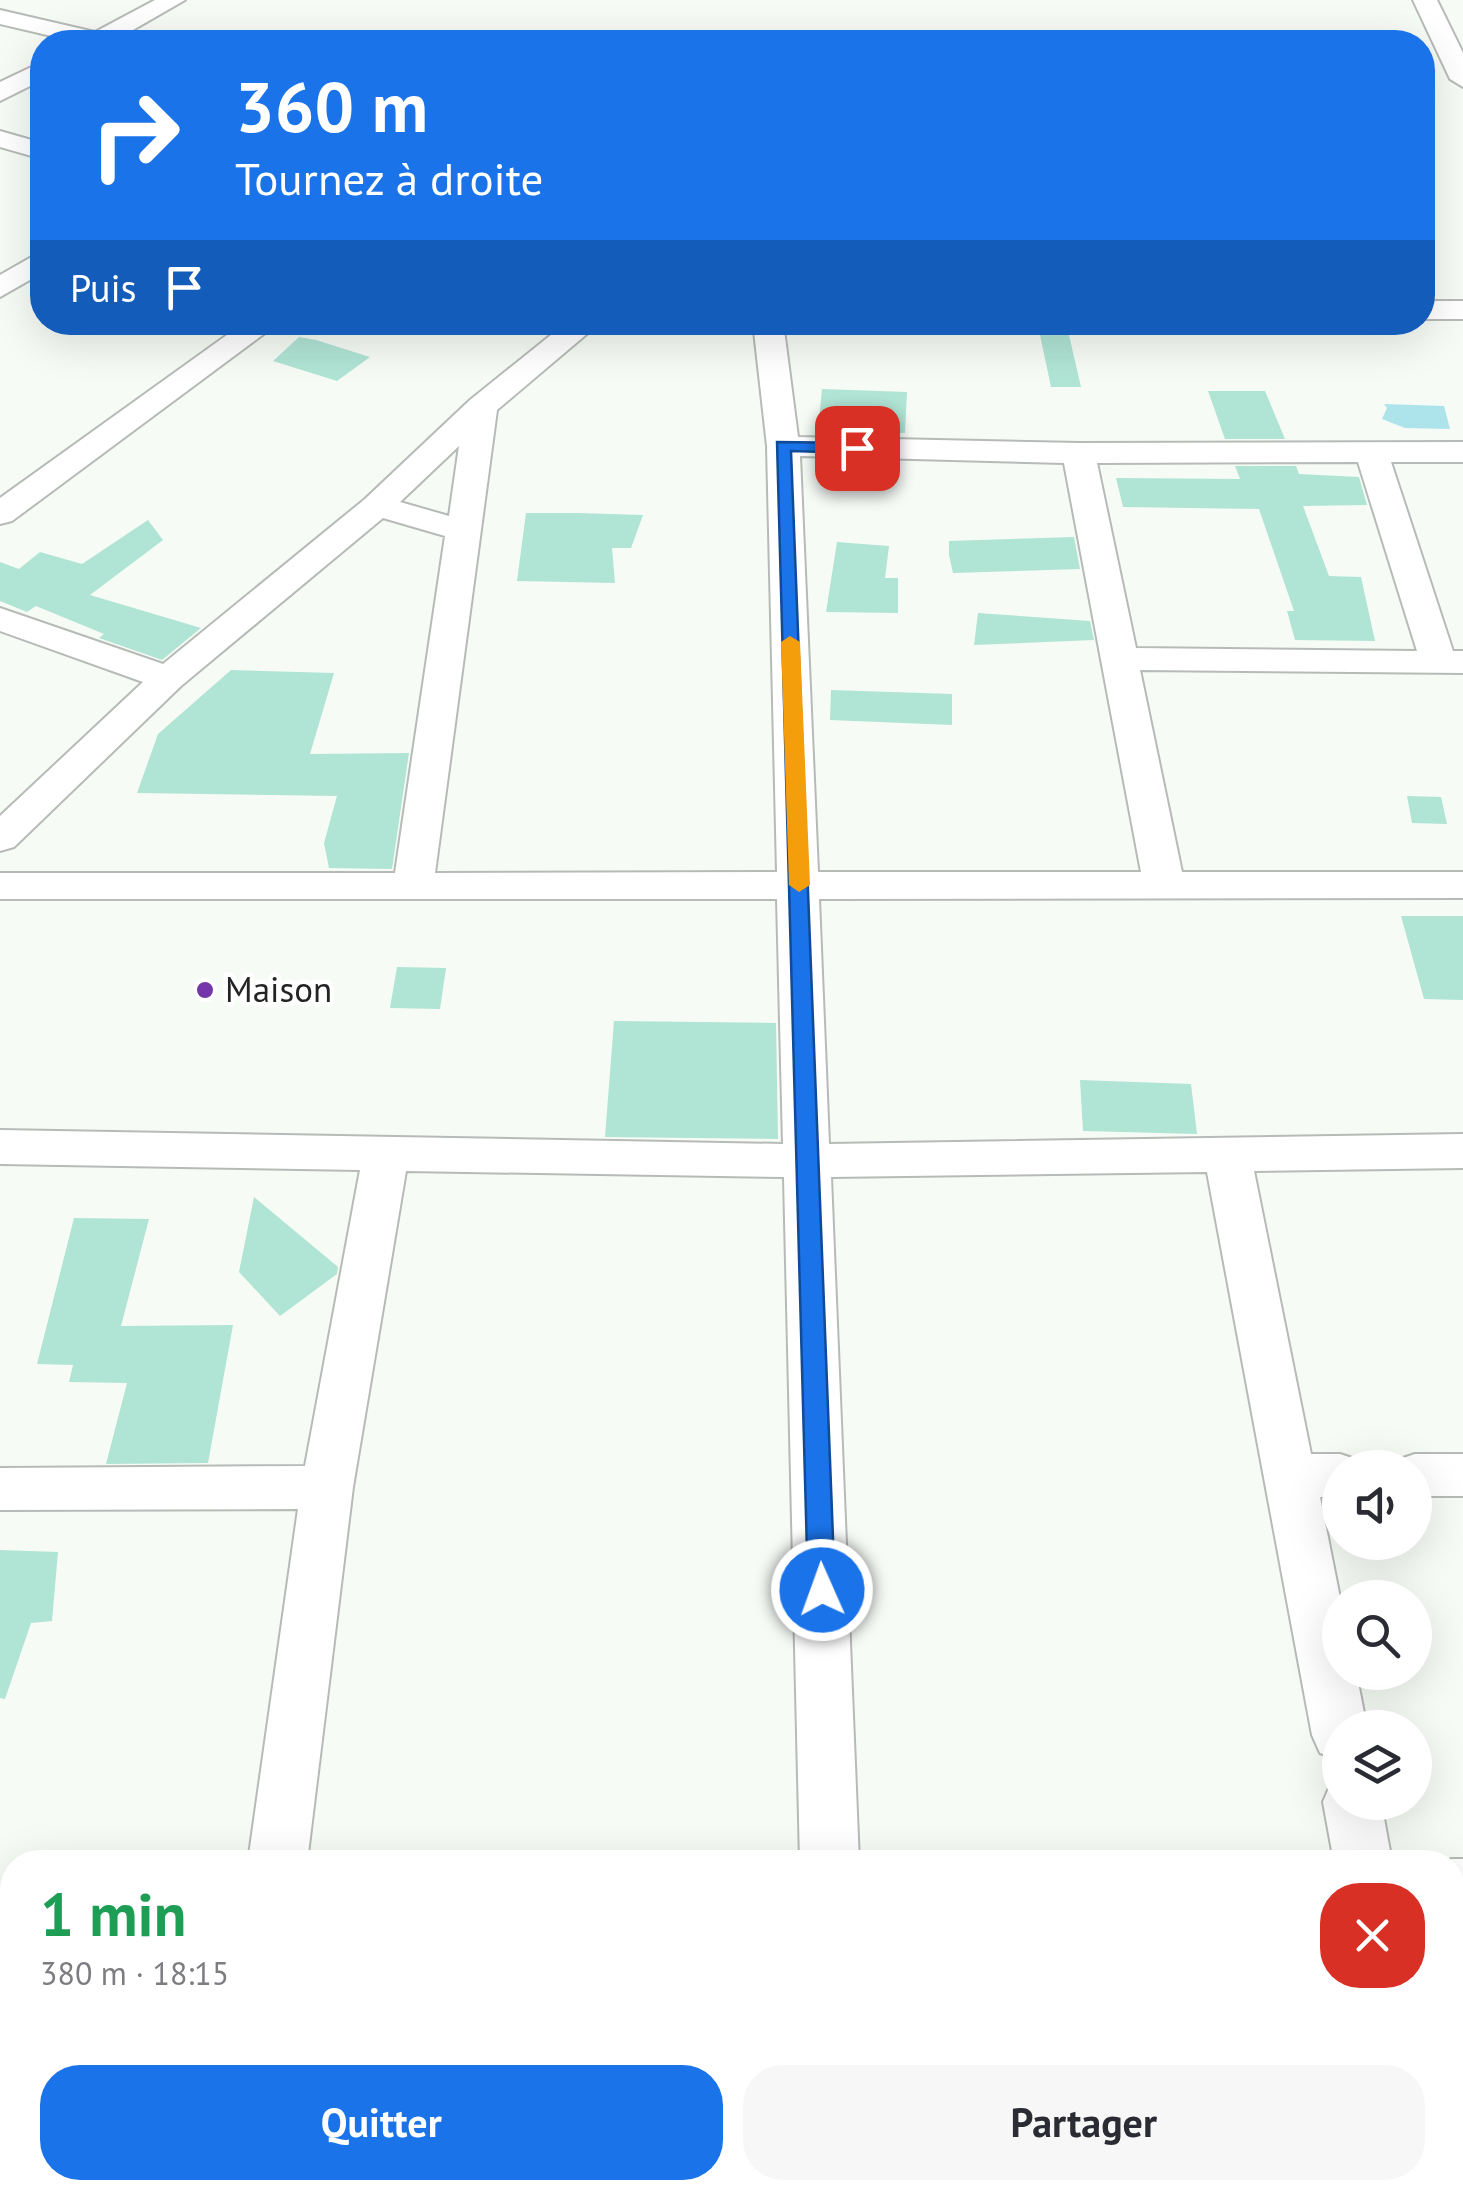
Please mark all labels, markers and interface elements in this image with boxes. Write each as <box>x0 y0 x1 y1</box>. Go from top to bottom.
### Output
text: 360 m <box>235 61 428 151</box>
icon: right <box>70 70 200 200</box>
text: Tournez à droite <box>235 149 543 207</box>
icon: arrive <box>157 260 212 315</box>
text: Puis <box>70 263 137 312</box>
pin <box>815 406 900 491</box>
icon: arrive <box>830 421 885 476</box>
place label: Maison <box>225 966 332 1012</box>
marker: Maison <box>194 979 216 1001</box>
map controls <box>1322 1450 1432 1820</box>
button: sound <box>1322 1450 1432 1560</box>
position arrow <box>770 1538 874 1642</box>
button: search <box>1322 1580 1432 1690</box>
button: layers <box>1322 1710 1432 1820</box>
text: 1 min <box>40 1875 186 1953</box>
button: close <box>1320 1883 1425 1988</box>
text: 380 m · 18:15 <box>40 1952 229 1994</box>
button: Quitter <box>40 2065 723 2180</box>
button: Partager <box>743 2065 1425 2180</box>

